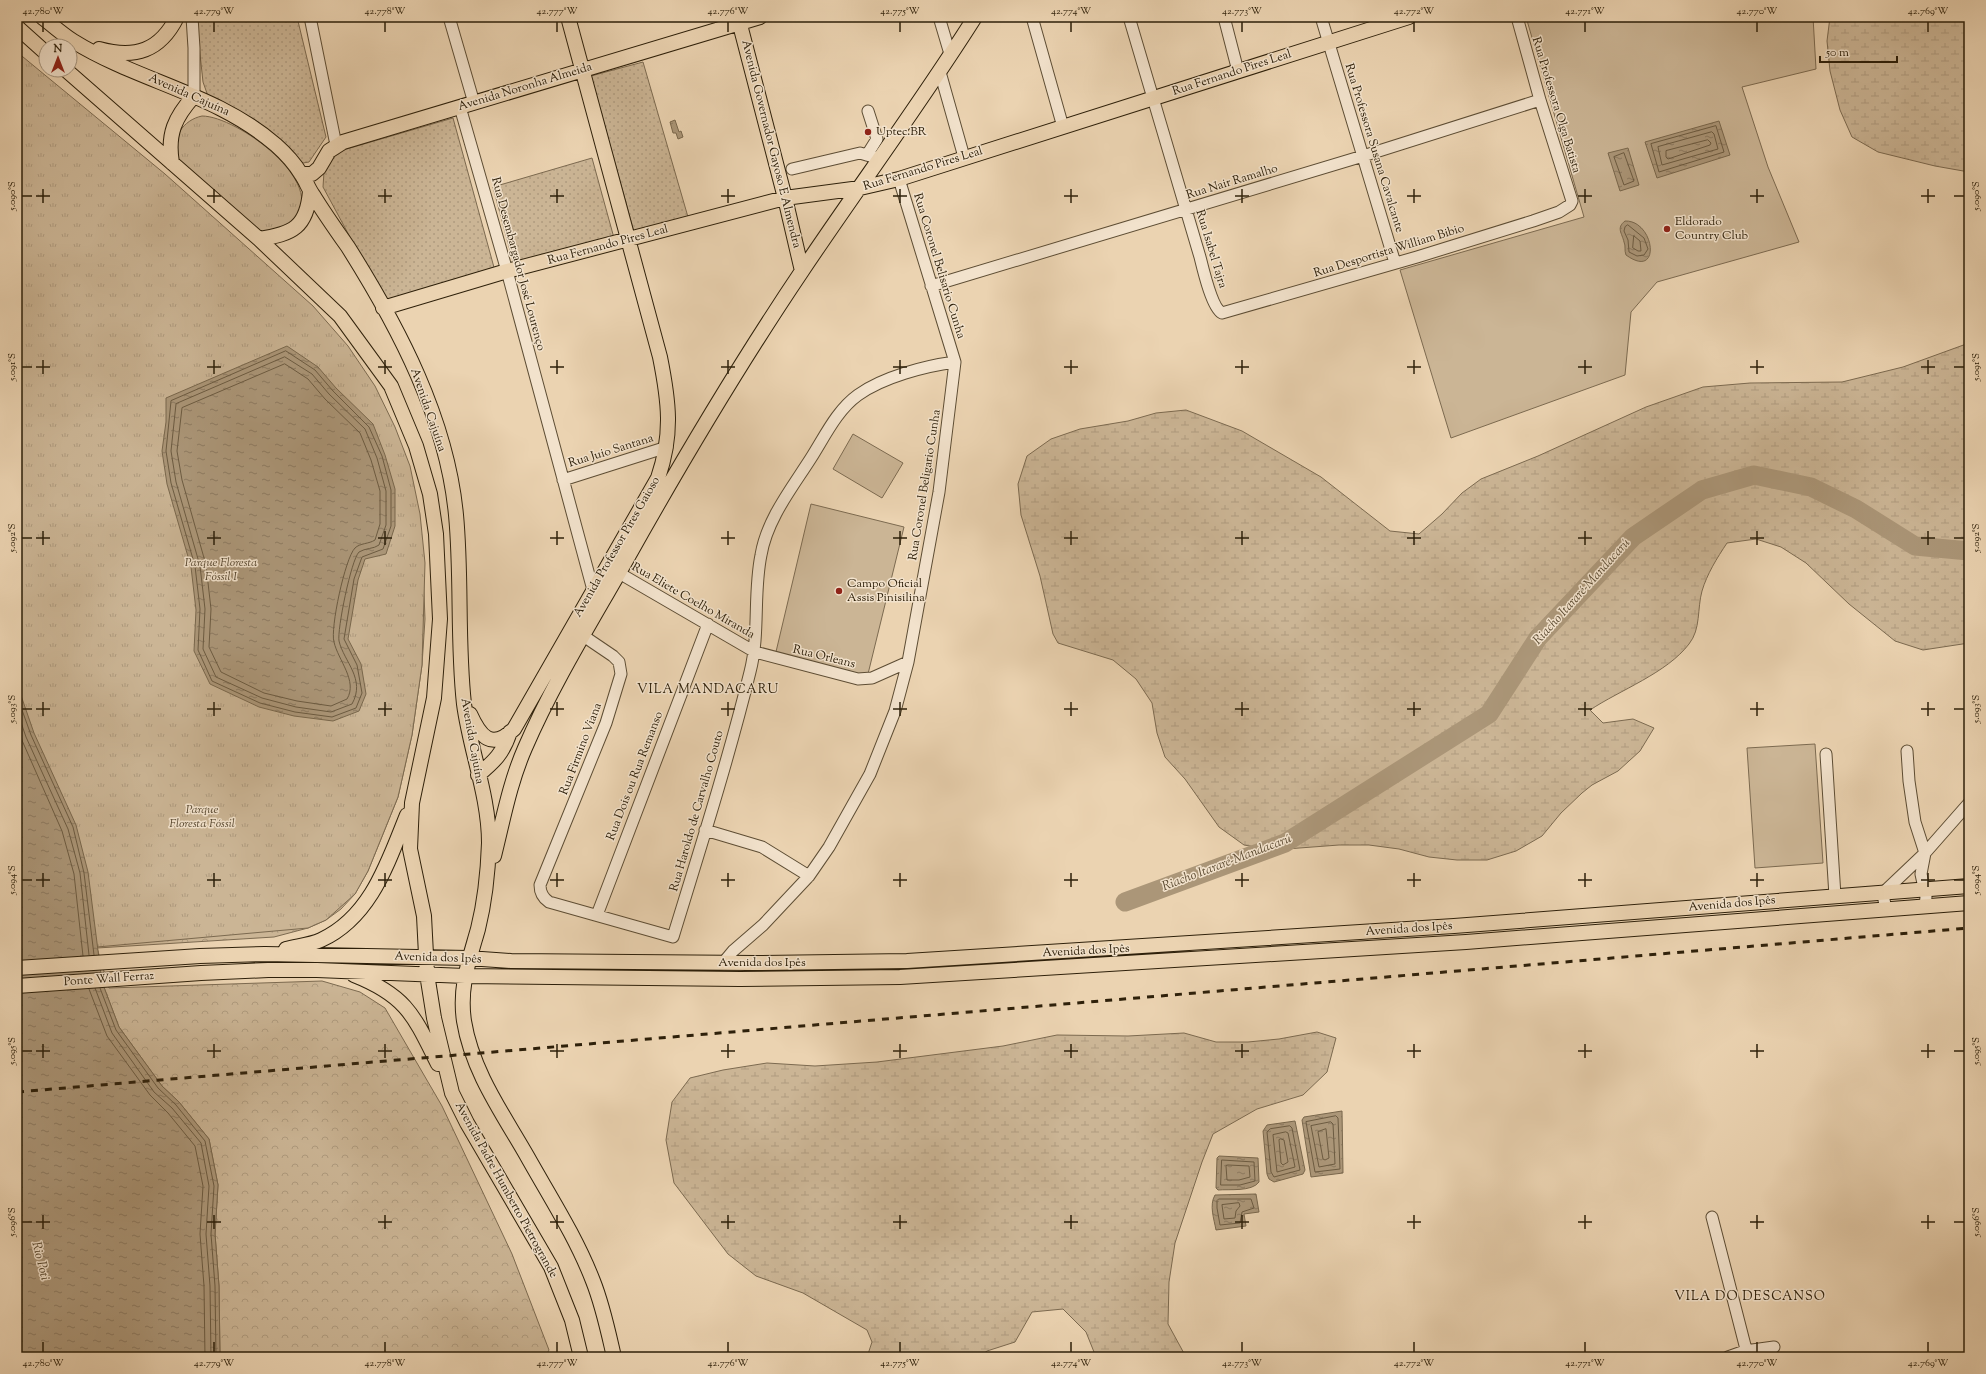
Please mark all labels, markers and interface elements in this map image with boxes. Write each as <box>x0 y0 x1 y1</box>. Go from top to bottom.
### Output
text: 42.780°W <box>22 4 64 19</box>
text: 42.779°W <box>194 4 234 19</box>
text: 42.778°W <box>365 4 405 19</box>
text: 42.777°W <box>537 4 577 19</box>
text: 42.776°W <box>708 4 748 19</box>
text: 42.775°W <box>880 4 920 19</box>
text: 42.774°W <box>1051 4 1091 19</box>
text: 42.773°W <box>1222 4 1262 19</box>
text: 42.772°W <box>1394 4 1434 19</box>
text: 42.771°W <box>1565 4 1605 19</box>
text: 42.770°W <box>1737 4 1777 19</box>
text: 42.769°W <box>1908 4 1948 19</box>
street label: Rua Professora Olga Batista <box>1527 35 1585 176</box>
north arrow <box>38 38 78 78</box>
street label: Avenida Governador Gayoso E Almendra <box>736 38 806 250</box>
scale bar <box>1820 38 1897 64</box>
text: N <box>53 41 63 57</box>
text: 50 m <box>1825 44 1849 62</box>
street label: Rua Fernando Pires Leal <box>1170 45 1294 101</box>
street label: Avenida Noronha Almeida <box>456 58 595 116</box>
street label: Rua Professora Susana Cavalcante <box>1340 61 1408 235</box>
street label: Avenida Cajuína <box>146 69 233 121</box>
place label: Uptec.BR <box>876 123 927 141</box>
marker: Uptec.BR <box>863 127 873 137</box>
street label: Rua Fernando Pires Leal <box>861 142 986 196</box>
street label: Rua Nair Ramalho <box>1184 159 1281 205</box>
street label: Rua Desembargador José Lourenço <box>486 175 550 353</box>
text: 5.090°S <box>5 181 20 212</box>
text: 5.090°S <box>1969 181 1984 212</box>
street label: Rua Coronel Belisario Cunha <box>908 191 970 342</box>
street label: Rua Isabel Tajra <box>1190 207 1232 291</box>
place label: Eldorado Country Club <box>1675 213 1749 245</box>
street label: Rua Desportista William Bibio <box>1311 219 1467 283</box>
street label: Rua Fernando Pires Leal <box>546 220 671 270</box>
marker: Eldorado Country Club <box>1662 224 1672 234</box>
text: 5.091°S <box>5 353 20 382</box>
text: 5.091°S <box>1969 353 1984 382</box>
street label: Avenida Cajuína <box>405 366 451 455</box>
street label: Rua Coronel Beligario Cunha <box>904 408 946 562</box>
street label: Rua Juio Santana <box>566 429 656 472</box>
street label: Avenida Professor Pires Gaioso <box>569 473 665 621</box>
text: 5.092°S <box>5 524 20 553</box>
text: 5.092°S <box>1969 524 1984 553</box>
water label: Riacho Itararé-Mandacarú <box>1529 535 1635 649</box>
park label: Parque Floresta Fóssil I <box>185 554 257 586</box>
street label: Rua Eliete Coelho Miranda <box>628 558 758 644</box>
place label: Campo Oficial Assis Pinisilina <box>847 575 925 607</box>
marker: Campo Oficial Assis Pinisilina <box>834 586 844 596</box>
street label: Rua Orleans <box>791 641 858 674</box>
district label: VILA MANDACARU <box>637 681 779 699</box>
text: 5.093°S <box>5 695 20 724</box>
text: 5.093°S <box>1969 695 1984 724</box>
street label: Avenida Cajuína <box>456 697 489 786</box>
street label: Rua Firmino Viana <box>555 700 607 798</box>
street label: Rua Dois ou Rua Remanso <box>602 708 668 843</box>
street label: Rua Haroldo de Carvalho Couto <box>665 728 729 894</box>
park label: Parque Floresta Fóssil <box>169 801 235 833</box>
water label: Riacho Itararé-Mandacarú <box>1160 830 1295 896</box>
text: 5.094°S <box>5 865 20 896</box>
text: 5.094°S <box>1969 865 1984 896</box>
street label: Avenida dos Ipês <box>1688 891 1777 917</box>
street label: Avenida dos Ipês <box>1365 917 1453 941</box>
street label: Avenida dos Ipês <box>1042 940 1130 962</box>
street label: Avenida dos Ipês <box>394 947 482 969</box>
street label: Avenida dos Ipês <box>718 954 806 972</box>
street label: Ponte Wall Ferraz <box>63 967 155 991</box>
text: 5.095°S <box>5 1037 20 1066</box>
text: 5.095°S <box>1969 1037 1984 1066</box>
street label: Avenida Padre Humberto Pietrogrande <box>450 1099 562 1282</box>
text: 5.096°S <box>5 1207 20 1238</box>
text: 5.096°S <box>1969 1207 1984 1238</box>
water label: Rio Poti <box>27 1240 53 1282</box>
district label: VILA DO DESCANSO <box>1674 1288 1826 1306</box>
text: 42.780°W <box>22 1356 64 1371</box>
text: 42.779°W <box>194 1356 234 1371</box>
text: 42.778°W <box>365 1356 405 1371</box>
text: 42.777°W <box>537 1356 577 1371</box>
text: 42.776°W <box>708 1356 748 1371</box>
text: 42.775°W <box>880 1356 920 1371</box>
text: 42.774°W <box>1051 1356 1091 1371</box>
text: 42.773°W <box>1222 1356 1262 1371</box>
text: 42.772°W <box>1394 1356 1434 1371</box>
text: 42.771°W <box>1565 1356 1605 1371</box>
text: 42.770°W <box>1737 1356 1777 1371</box>
text: 42.769°W <box>1908 1356 1948 1371</box>

